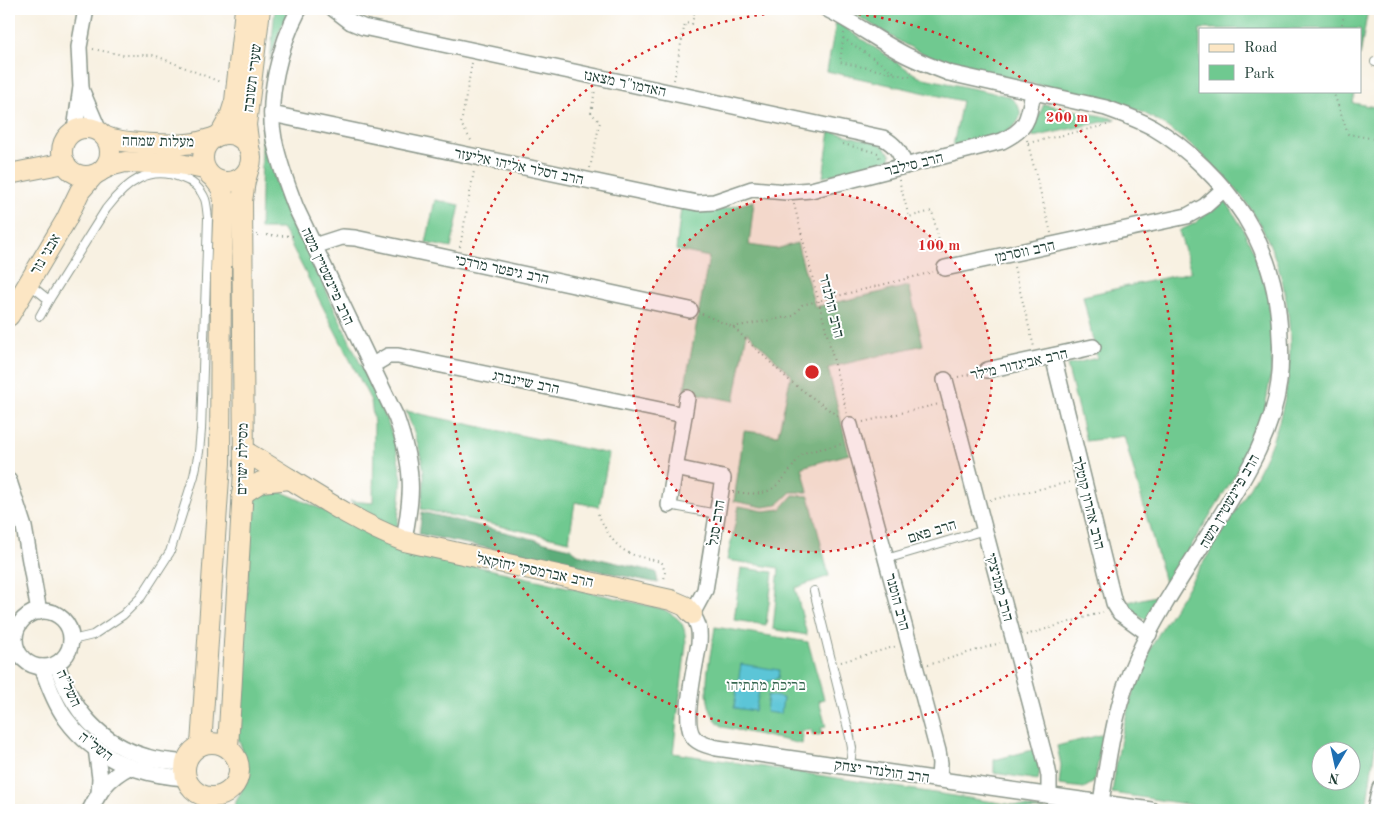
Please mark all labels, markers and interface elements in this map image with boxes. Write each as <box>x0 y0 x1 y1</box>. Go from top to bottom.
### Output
legend <box>1199 28 1362 92</box>
text: Road <box>1244 41 1278 56</box>
street label: שערי תשובה <box>242 43 265 113</box>
text: Park <box>1244 67 1275 82</box>
street label: האדמו"ר מצאנז <box>582 68 667 101</box>
text: 200 m <box>1046 111 1088 126</box>
street label: מעלות שמחה <box>122 133 194 151</box>
street label: הרב דסלר אליהו אליעזר <box>453 145 585 189</box>
street label: הרב סילבר <box>883 150 945 180</box>
street label: הרב פיינשטיין משה <box>298 226 356 328</box>
street label: אבני נזר <box>28 232 64 278</box>
text: 100 m <box>918 239 960 254</box>
street label: הרב ווסרמן <box>994 239 1057 266</box>
street label: הרב גיפטר מרדכי <box>453 253 550 288</box>
street label: הרב הולנדר <box>815 273 847 340</box>
street label: הרב אביגדור מילר <box>969 346 1069 384</box>
centre of rings <box>803 363 821 381</box>
street label: הרב שיינברג <box>491 369 561 398</box>
street label: מסילת ישרים <box>234 423 252 495</box>
street label: הרב פיינשטיין משה <box>1197 452 1263 551</box>
street label: הרב אהרון קוטלר <box>1069 455 1107 551</box>
street label: הרב סגל <box>705 499 729 547</box>
street label: הרב פאם <box>906 518 959 547</box>
street label: הרב אברמסקי יחזקאל <box>475 551 595 591</box>
street label: הרב קמניצקי <box>982 552 1015 623</box>
street label: הרב הוטנר <box>882 572 911 633</box>
street label: השל”ה <box>53 667 84 710</box>
park label: בריכת מתתיהו <box>726 679 806 694</box>
street label: השל"ה <box>75 729 116 765</box>
north arrow <box>1312 742 1362 792</box>
street label: הרב הולנדר יצחק <box>833 757 930 787</box>
text: N <box>1327 770 1341 786</box>

